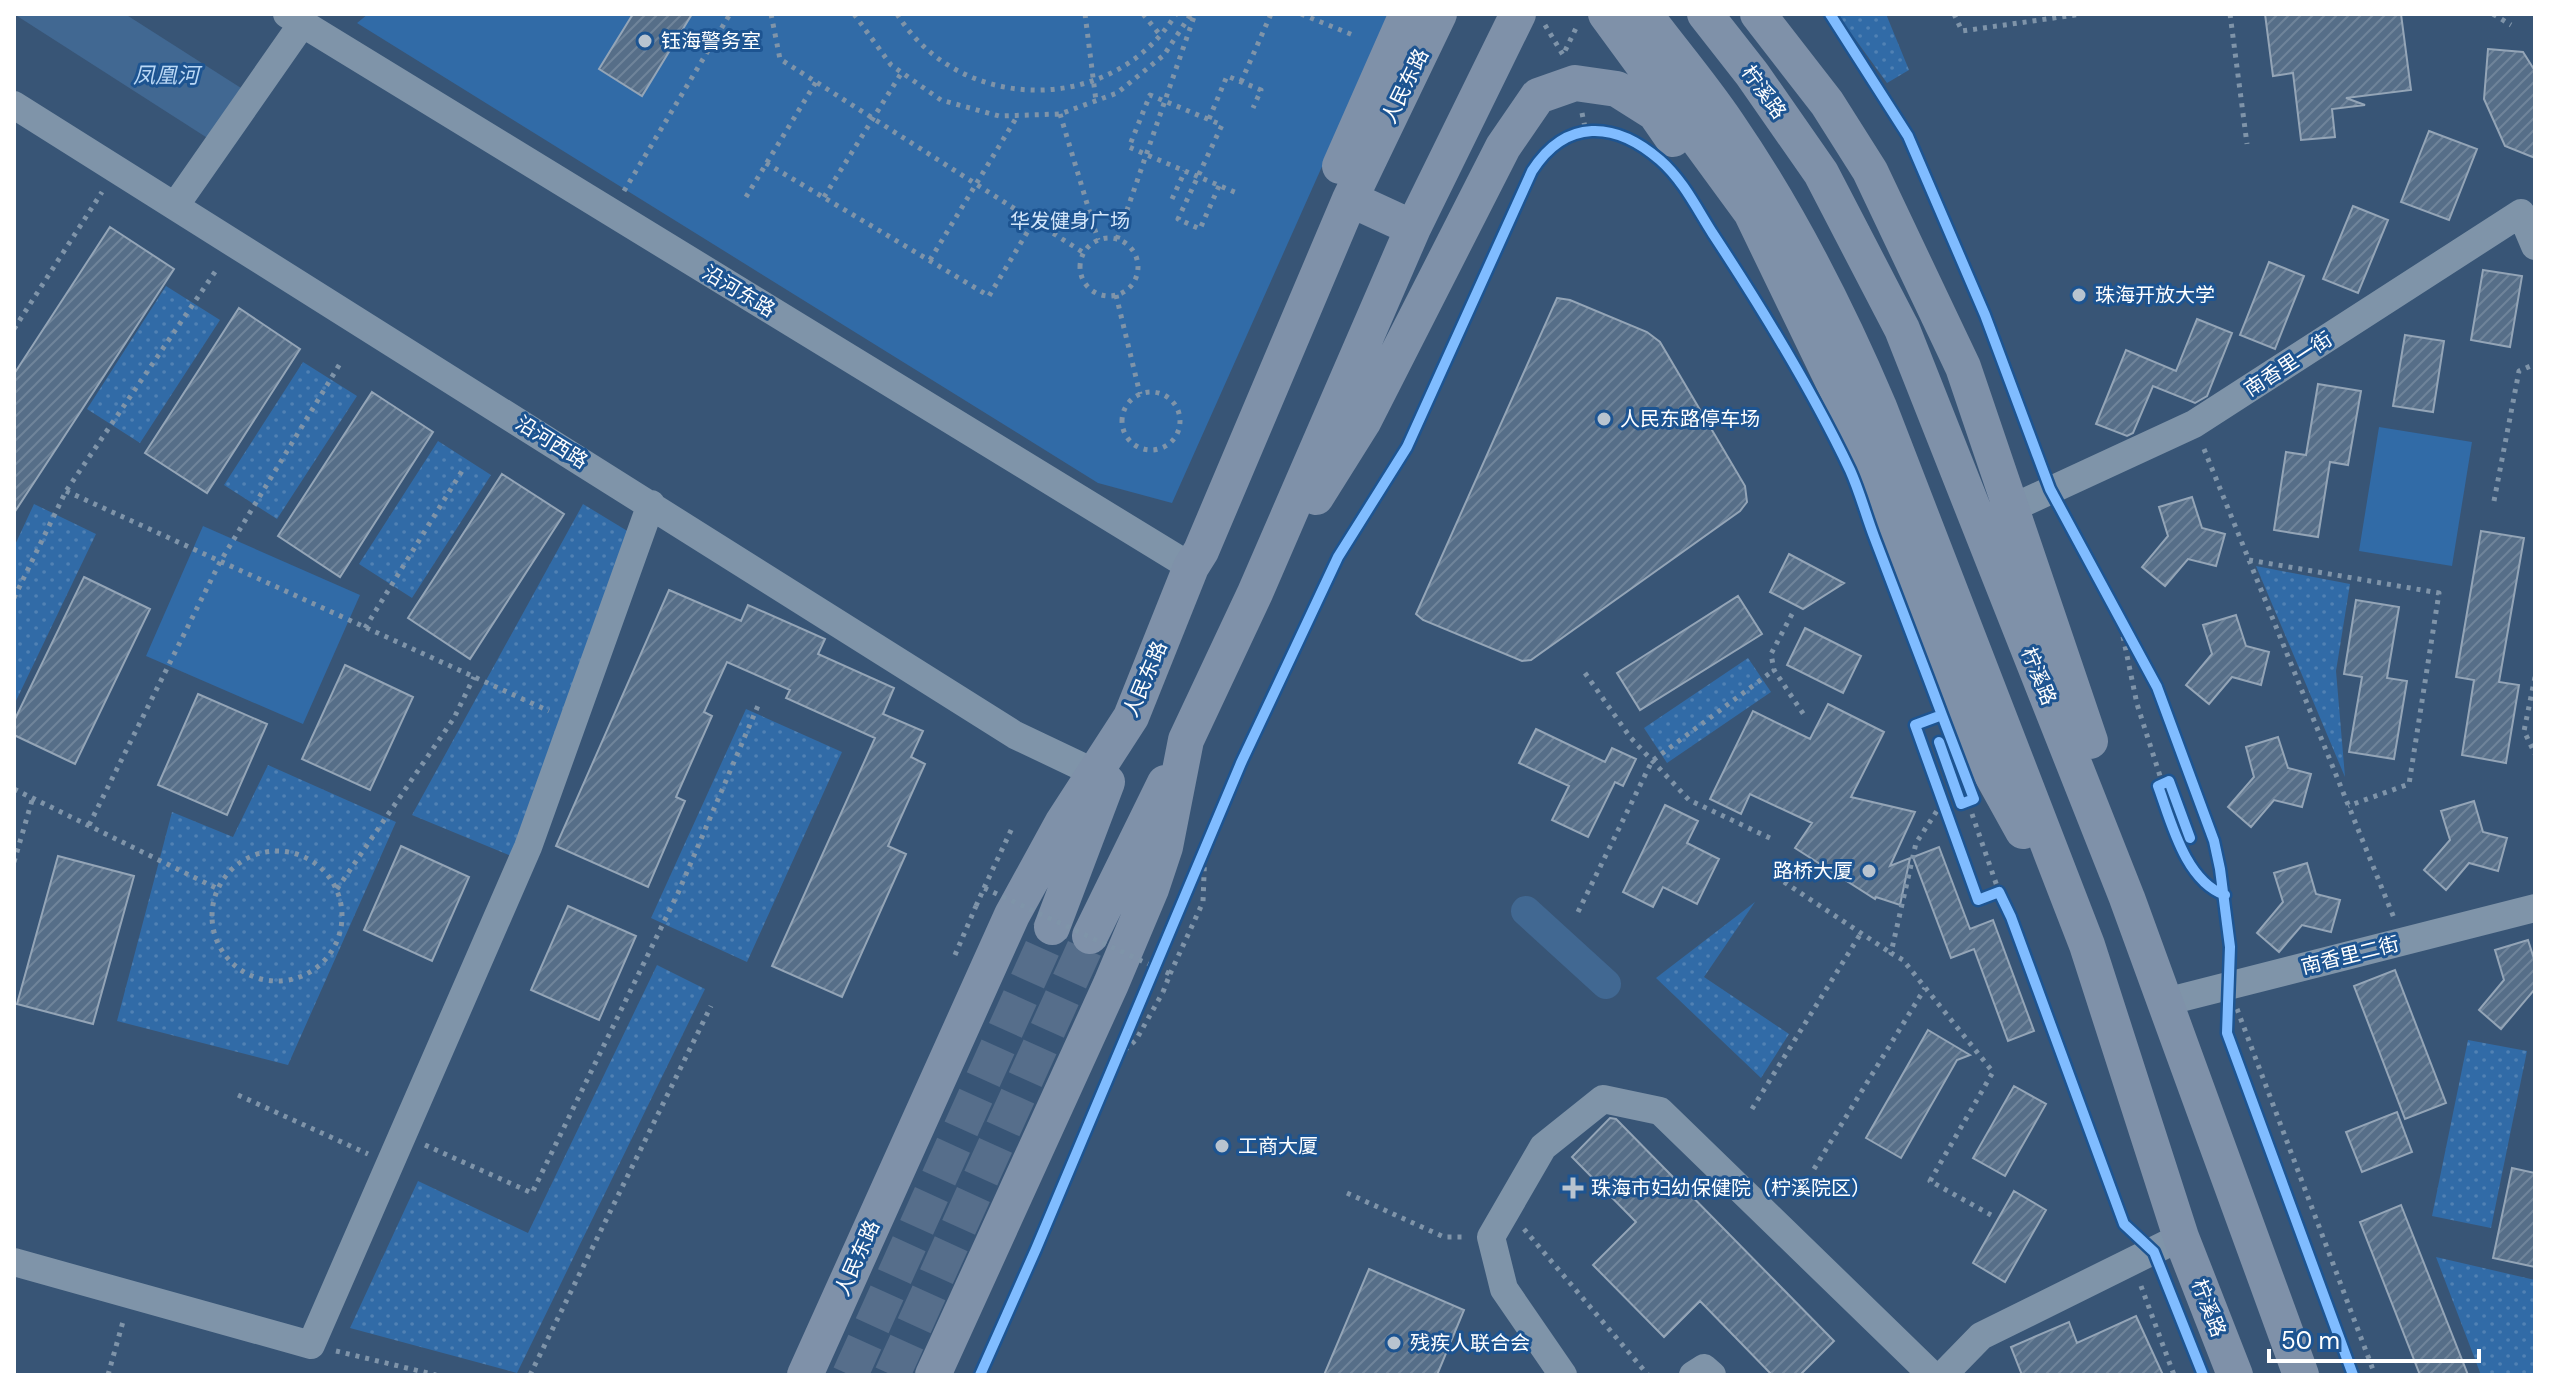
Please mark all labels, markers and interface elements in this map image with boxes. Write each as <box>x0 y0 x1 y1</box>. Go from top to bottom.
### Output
place label: 钰海警务室 <box>661 28 761 54</box>
marker: 钰海警务室 <box>636 32 654 50</box>
street label: 人民东路 <box>1376 44 1434 128</box>
street label: 柠溪路 <box>1736 60 1792 124</box>
water label: 凤凰河 <box>133 61 203 90</box>
park label: 华发健身广场 <box>1010 208 1130 234</box>
street label: 沿河东路 <box>698 259 780 323</box>
place label: 珠海开放大学 <box>2095 282 2215 308</box>
marker: 珠海开放大学 <box>2070 286 2088 304</box>
street label: 南香里一街 <box>2239 326 2337 402</box>
place label: 人民东路停车场 <box>1620 406 1760 432</box>
street label: 沿河西路 <box>511 410 593 474</box>
marker: 人民东路停车场 <box>1595 410 1613 428</box>
street label: 人民东路 <box>1117 637 1173 721</box>
street label: 柠溪路 <box>2016 643 2062 709</box>
place label: 路桥大厦 <box>1773 858 1853 884</box>
marker: 路桥大厦 <box>1860 862 1878 880</box>
street label: 南香里二街 <box>2298 930 2402 980</box>
place label: 工商大厦 <box>1238 1133 1318 1159</box>
marker: 工商大厦 <box>1213 1137 1231 1155</box>
place label: 珠海市妇幼保健院（柠溪院区） <box>1591 1175 1871 1201</box>
marker: 珠海市妇幼保健院（柠溪院区） <box>1562 1177 1584 1199</box>
street label: 人民东路 <box>829 1216 885 1300</box>
street label: 柠溪路 <box>2186 1275 2232 1341</box>
scale bar <box>2269 1313 2479 1363</box>
text: 50 m <box>2281 1325 2340 1356</box>
place label: 残疾人联合会 <box>1410 1330 1530 1356</box>
marker: 残疾人联合会 <box>1385 1334 1403 1352</box>

